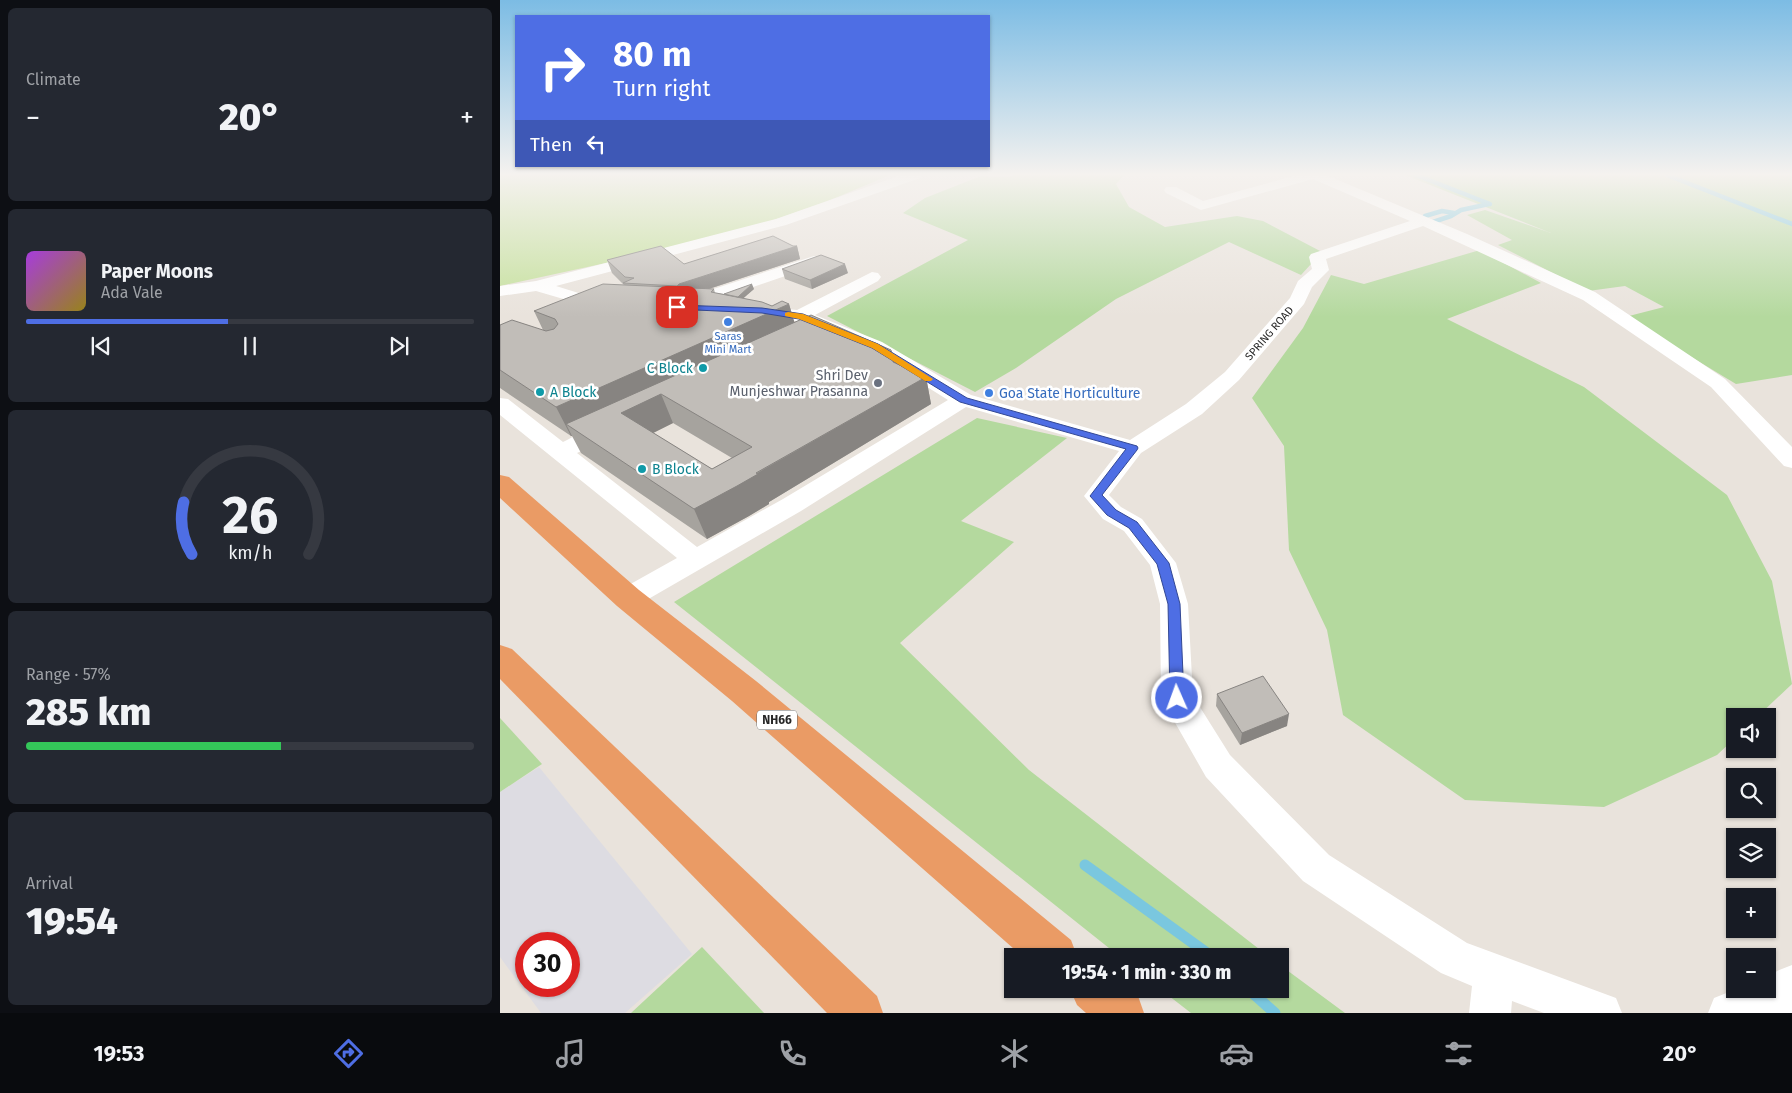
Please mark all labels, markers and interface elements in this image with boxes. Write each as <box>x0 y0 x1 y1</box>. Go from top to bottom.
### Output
text: 80 m <box>613 33 692 75</box>
icon: right <box>530 35 595 100</box>
text: Climate <box>26 70 81 89</box>
text: Turn right <box>613 75 710 102</box>
text: 20° <box>219 94 281 140</box>
text: − <box>26 101 40 134</box>
text: + <box>460 101 474 134</box>
icon: left <box>582 130 610 158</box>
text: Then <box>530 133 572 156</box>
text: Paper Moons <box>101 260 213 283</box>
text: Ada Vale <box>101 283 163 302</box>
pin <box>656 286 698 328</box>
icon: arrive <box>663 293 691 321</box>
street label: SPRING ROAD <box>1242 304 1296 363</box>
marker: Saras Mini Mart <box>722 316 734 328</box>
place label: Saras Mini Mart <box>705 330 751 356</box>
icon: previous <box>87 332 115 360</box>
icon: pause <box>236 332 264 360</box>
icon: next <box>385 332 413 360</box>
place label: C Block <box>647 360 694 377</box>
marker: C Block <box>697 362 709 374</box>
place label: Shri Dev Munjeshwar Prasanna <box>730 367 868 400</box>
marker: Shri Dev Munjeshwar Prasanna <box>872 377 884 389</box>
place label: A Block <box>550 384 597 401</box>
place label: Goa State Horticulture <box>999 385 1140 402</box>
marker: A Block <box>534 386 546 398</box>
marker: Goa State Horticulture <box>983 387 995 399</box>
place label: B Block <box>652 461 700 478</box>
marker: B Block <box>636 463 648 475</box>
text: 26 <box>222 484 278 547</box>
text: km/h <box>228 542 272 564</box>
text: Range · 57% <box>26 665 111 684</box>
position arrow <box>1150 671 1202 723</box>
text: 285 km <box>26 689 151 735</box>
map controls <box>1726 708 1776 998</box>
button: sound <box>1726 708 1776 758</box>
road number: NH66 <box>757 710 797 730</box>
button: search <box>1726 768 1776 818</box>
button: layers <box>1726 828 1776 878</box>
text: Arrival <box>26 874 73 893</box>
button: + <box>1726 888 1776 938</box>
text: 19:54 <box>26 898 118 944</box>
speed limit sign: 30 <box>515 932 580 997</box>
button: − <box>1726 948 1776 998</box>
text: 19:54 · 1 min · 330 m <box>1062 961 1231 984</box>
icon: directions <box>331 1036 366 1071</box>
icon: music <box>553 1036 588 1071</box>
icon: phone <box>775 1036 810 1071</box>
icon: climate <box>997 1036 1032 1071</box>
icon: car <box>1219 1036 1254 1071</box>
icon: filters <box>1441 1036 1476 1071</box>
text: 19:53 <box>93 1040 144 1067</box>
text: 20° <box>1663 1040 1699 1067</box>

